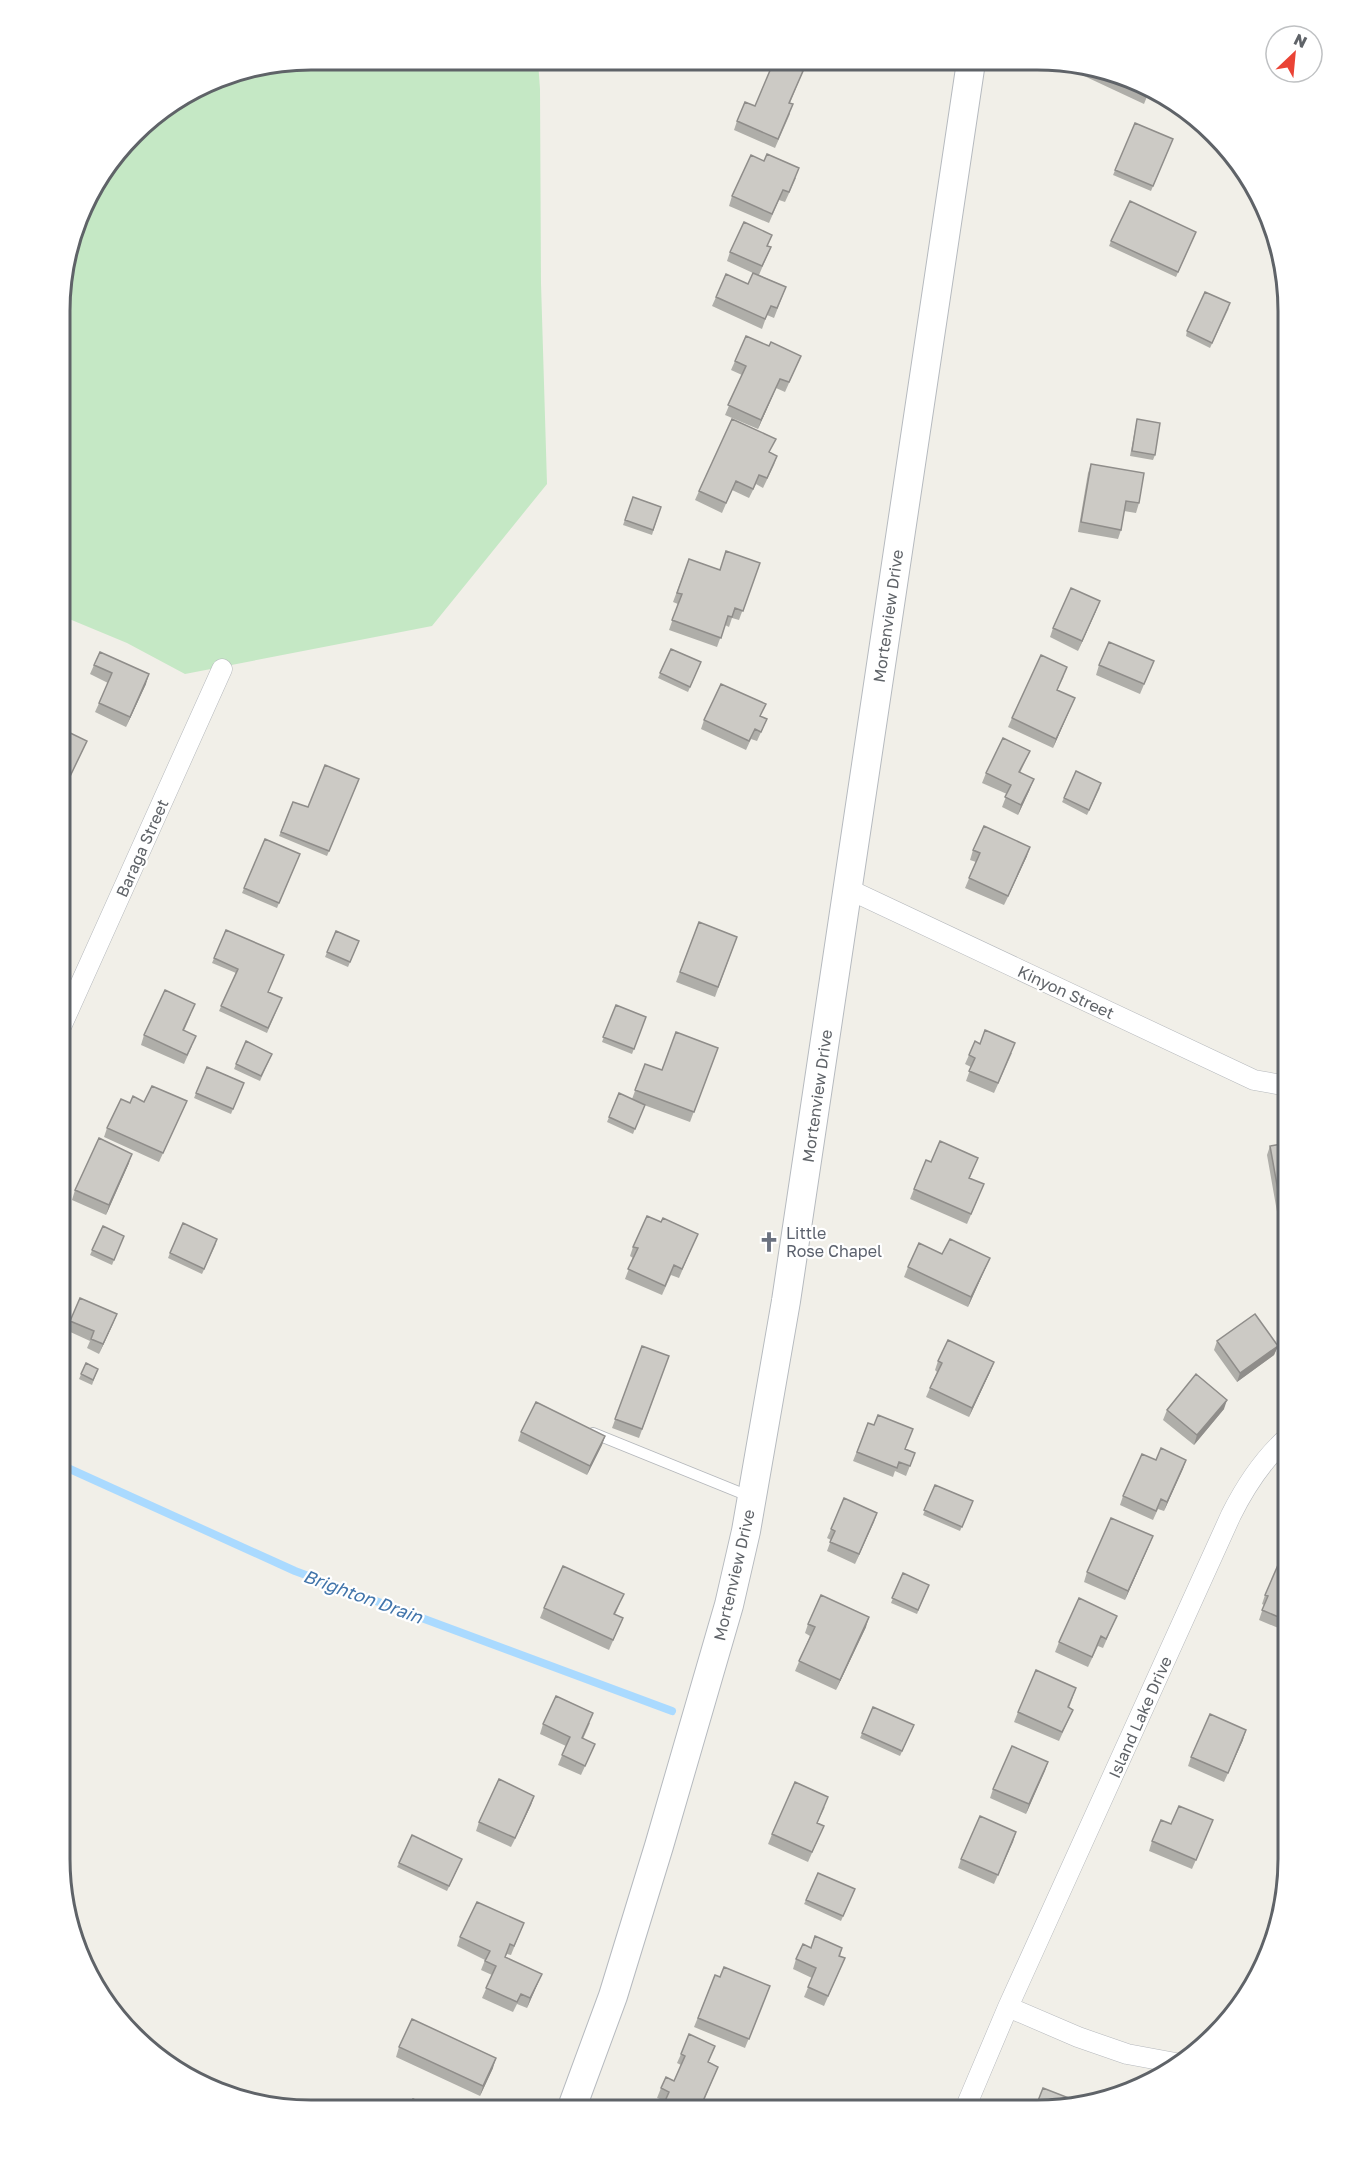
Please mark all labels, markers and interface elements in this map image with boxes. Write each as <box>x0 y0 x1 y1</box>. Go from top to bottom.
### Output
north arrow <box>1264 24 1324 84</box>
text: N <box>1291 29 1310 52</box>
street label: Mortenview Drive <box>869 548 907 684</box>
street label: Baraga Street <box>111 796 173 900</box>
street label: Kinyon Street <box>1015 961 1117 1023</box>
street label: Mortenview Drive <box>798 1028 836 1164</box>
place label: Little Rose Chapel <box>786 1223 882 1261</box>
church icon: Little Rose Chapel <box>757 1230 781 1254</box>
street label: Mortenview Drive <box>709 1507 759 1643</box>
water label: Brighton Drain <box>301 1564 426 1628</box>
street label: Island Lake Drive <box>1104 1653 1176 1781</box>

